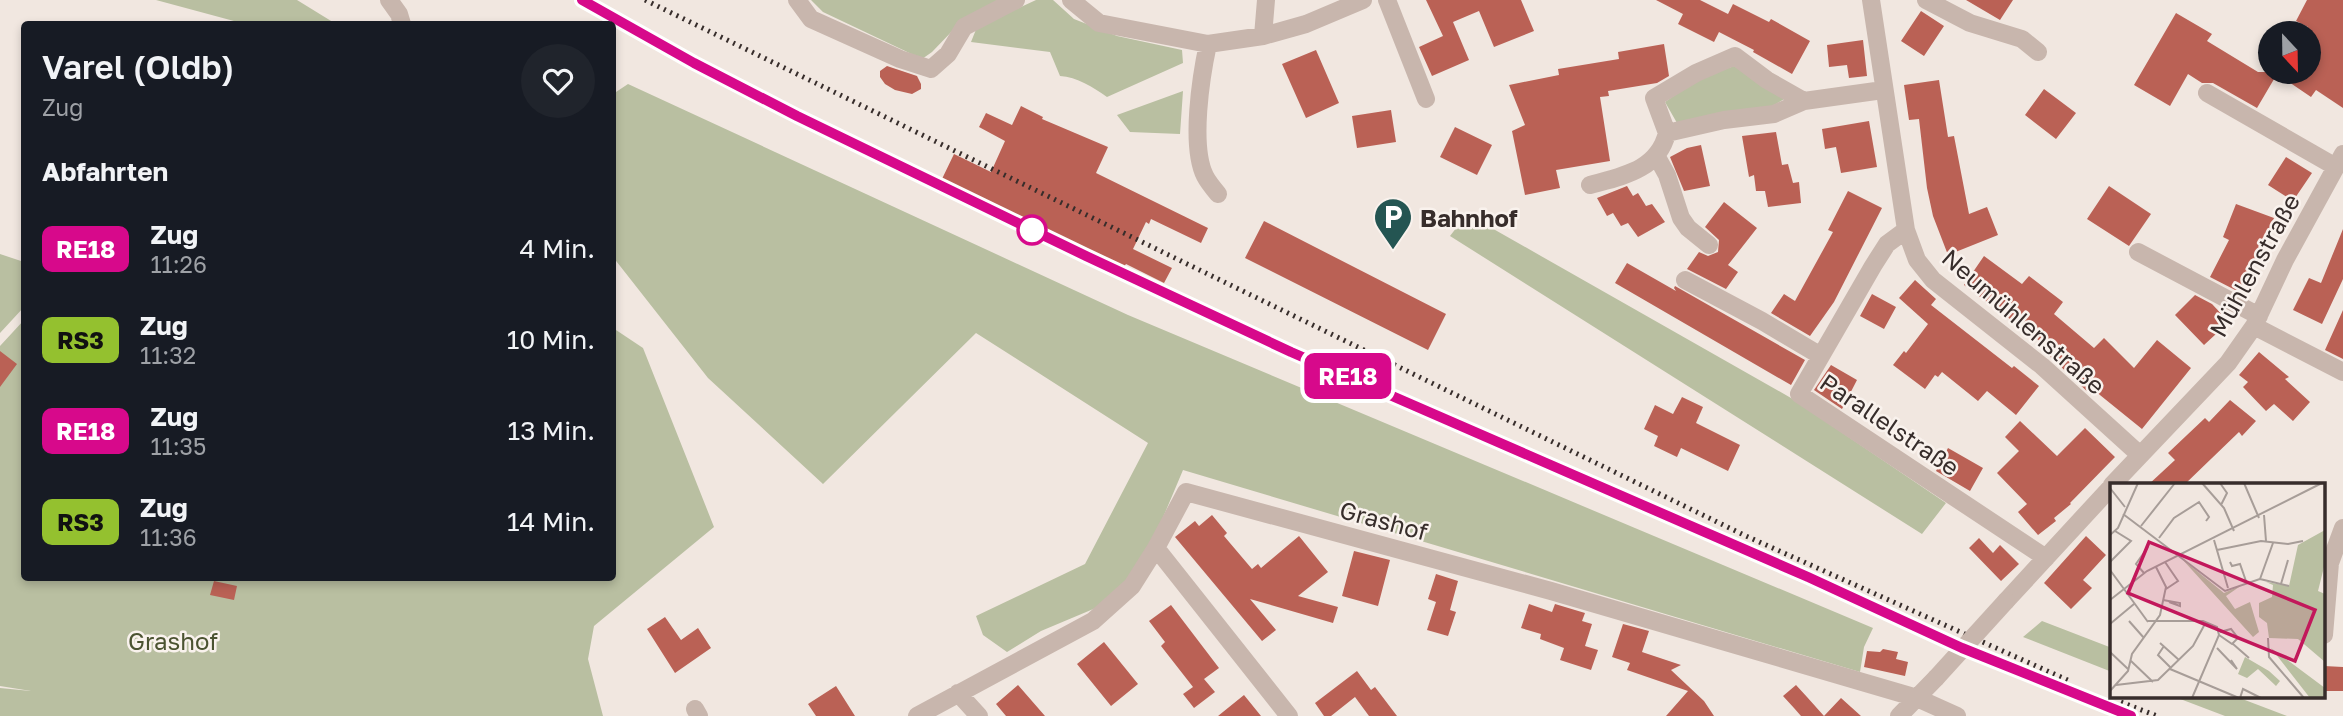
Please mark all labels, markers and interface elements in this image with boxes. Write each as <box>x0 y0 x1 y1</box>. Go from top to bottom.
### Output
north arrow <box>2258 21 2320 84</box>
map controls <box>2258 21 2321 84</box>
button: heart <box>521 44 595 118</box>
text: Varel (Oldb) <box>42 47 234 86</box>
text: Zug <box>42 93 83 121</box>
text: Abfahrten <box>42 156 168 187</box>
street label: Mühlenstraße <box>2203 188 2305 342</box>
parking icon: Bahnhof <box>1372 196 1414 251</box>
place label: Bahnhof <box>1420 203 1518 232</box>
unlabelled marker <box>1017 215 1047 245</box>
text: Zug <box>150 219 198 250</box>
text: 4 Min. <box>520 233 595 264</box>
text: RE18 <box>56 234 115 263</box>
street label: Neumühlenstraße <box>1937 242 2111 400</box>
text: 11:26 <box>150 250 207 278</box>
text: Zug <box>140 310 188 341</box>
text: 10 Min. <box>507 324 595 355</box>
text: RS3 <box>57 325 104 354</box>
text: 11:32 <box>140 341 196 369</box>
line badge: RE18 <box>1299 353 1397 399</box>
text: RE18 <box>1318 361 1378 390</box>
street label: Parallelstraße <box>1815 367 1965 481</box>
text: Zug <box>150 401 198 432</box>
text: 13 Min. <box>508 415 595 446</box>
text: RE18 <box>56 416 115 445</box>
text: 11:35 <box>150 432 206 460</box>
inset map <box>2110 483 2326 698</box>
text: Zug <box>140 492 188 523</box>
street label: Grashof <box>1337 494 1431 546</box>
text: 14 Min. <box>507 506 595 537</box>
text: RS3 <box>57 507 104 536</box>
text: 11:36 <box>140 523 197 551</box>
park label: Grashof <box>128 626 218 655</box>

